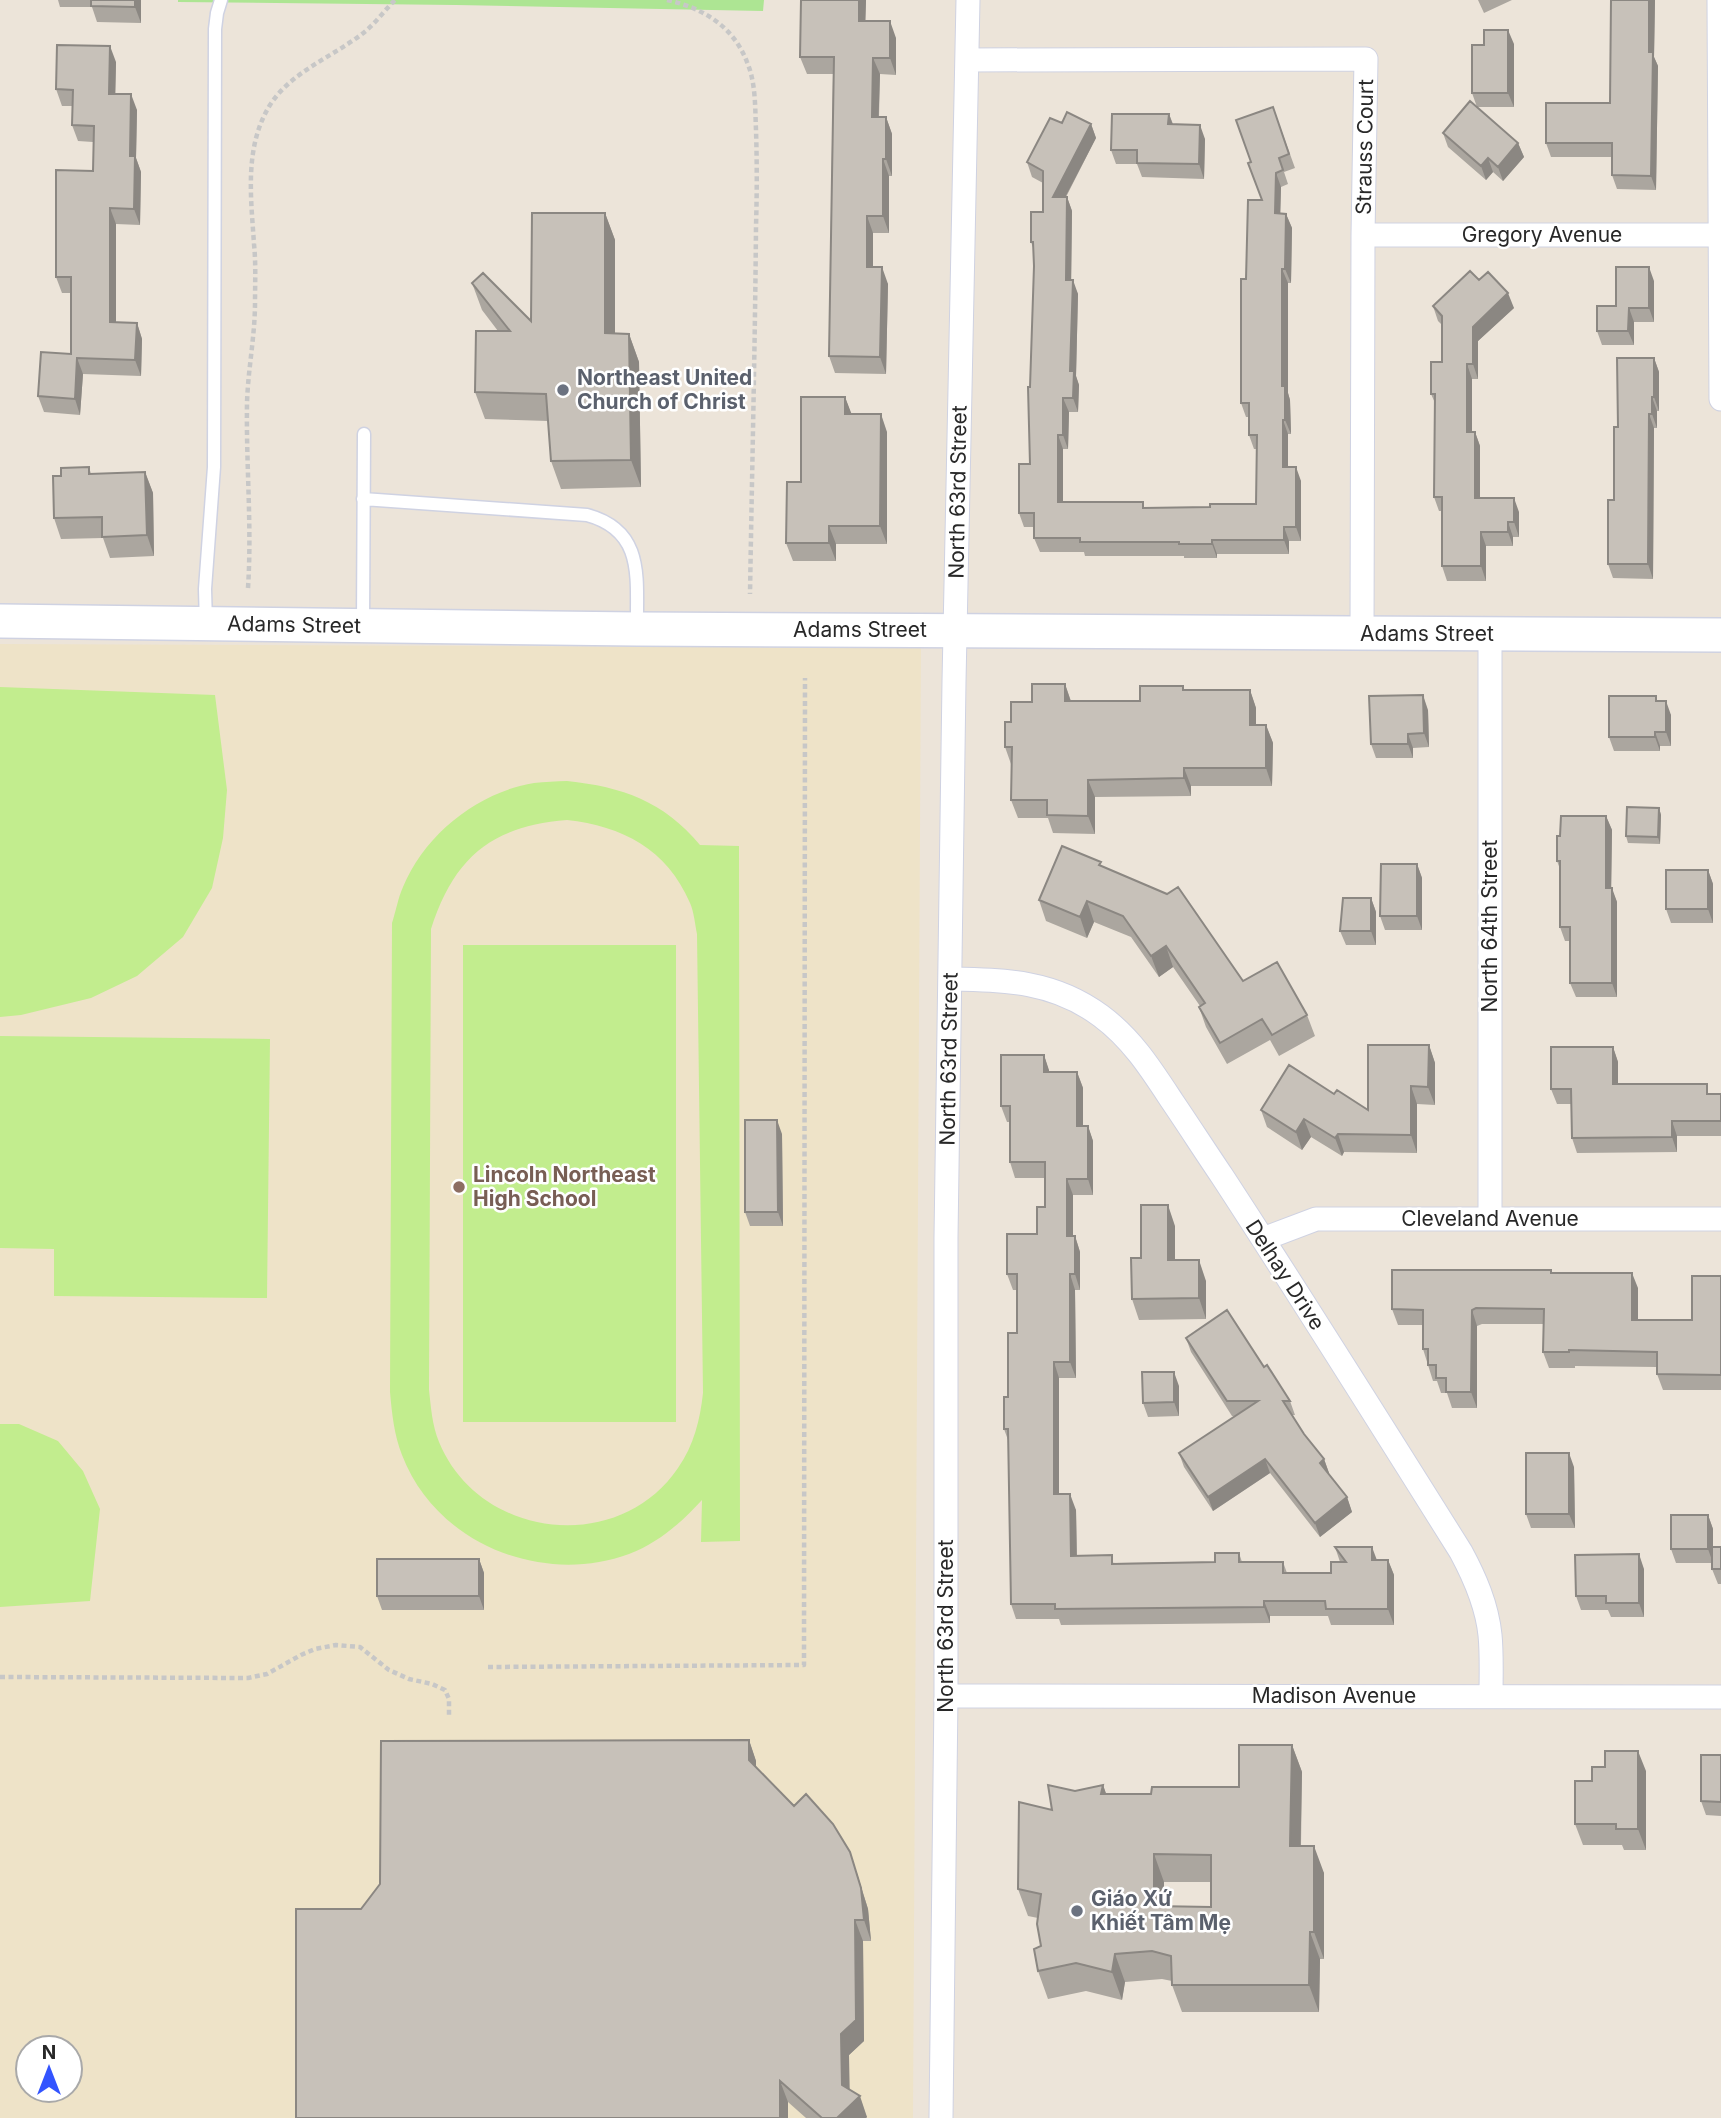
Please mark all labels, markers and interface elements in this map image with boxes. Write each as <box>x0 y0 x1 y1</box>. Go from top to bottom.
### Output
street label: Strauss Court <box>1351 79 1378 215</box>
street label: Gregory Avenue <box>1462 222 1622 247</box>
place label: Northeast United Church of Christ <box>577 365 752 414</box>
marker: Northeast United Church of Christ <box>555 382 571 398</box>
street label: North 63rd Street <box>943 405 972 579</box>
street label: Adams Street <box>227 611 361 638</box>
street label: Adams Street <box>793 617 927 642</box>
street label: Adams Street <box>1360 621 1494 646</box>
street label: North 64th Street <box>1477 839 1502 1012</box>
street label: North 63rd Street <box>934 972 963 1146</box>
place label: Lincoln Northeast High School <box>473 1162 656 1211</box>
marker: Lincoln Northeast High School <box>451 1179 467 1195</box>
street label: Cleveland Avenue <box>1401 1206 1579 1231</box>
street label: Delhay Drive <box>1241 1215 1330 1334</box>
street label: North 63rd Street <box>933 1539 958 1713</box>
street label: Madison Avenue <box>1252 1683 1416 1708</box>
place label: Giáo Xứ Khiết Tâm Mẹ <box>1091 1886 1231 1935</box>
marker: Giáo Xứ Khiết Tâm Mẹ <box>1069 1903 1085 1919</box>
north arrow <box>14 2034 84 2104</box>
text: N <box>42 2041 56 2064</box>

